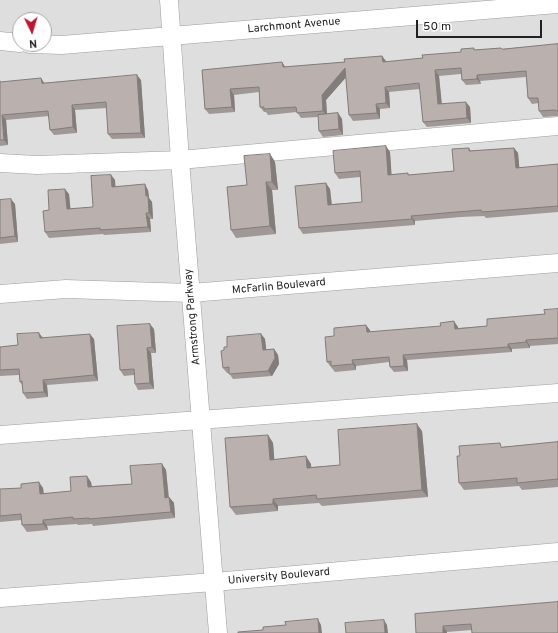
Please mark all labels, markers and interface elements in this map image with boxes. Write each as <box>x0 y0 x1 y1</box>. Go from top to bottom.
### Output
north arrow <box>12 12 52 52</box>
scale bar <box>418 12 544 38</box>
street label: Larchmont Avenue <box>247 15 341 37</box>
text: 50 m <box>423 19 451 35</box>
text: N <box>28 36 38 50</box>
street label: Armstrong Parkway <box>182 268 204 366</box>
street label: McFarlin Boulevard <box>232 276 326 298</box>
street label: University Boulevard <box>227 566 331 588</box>

